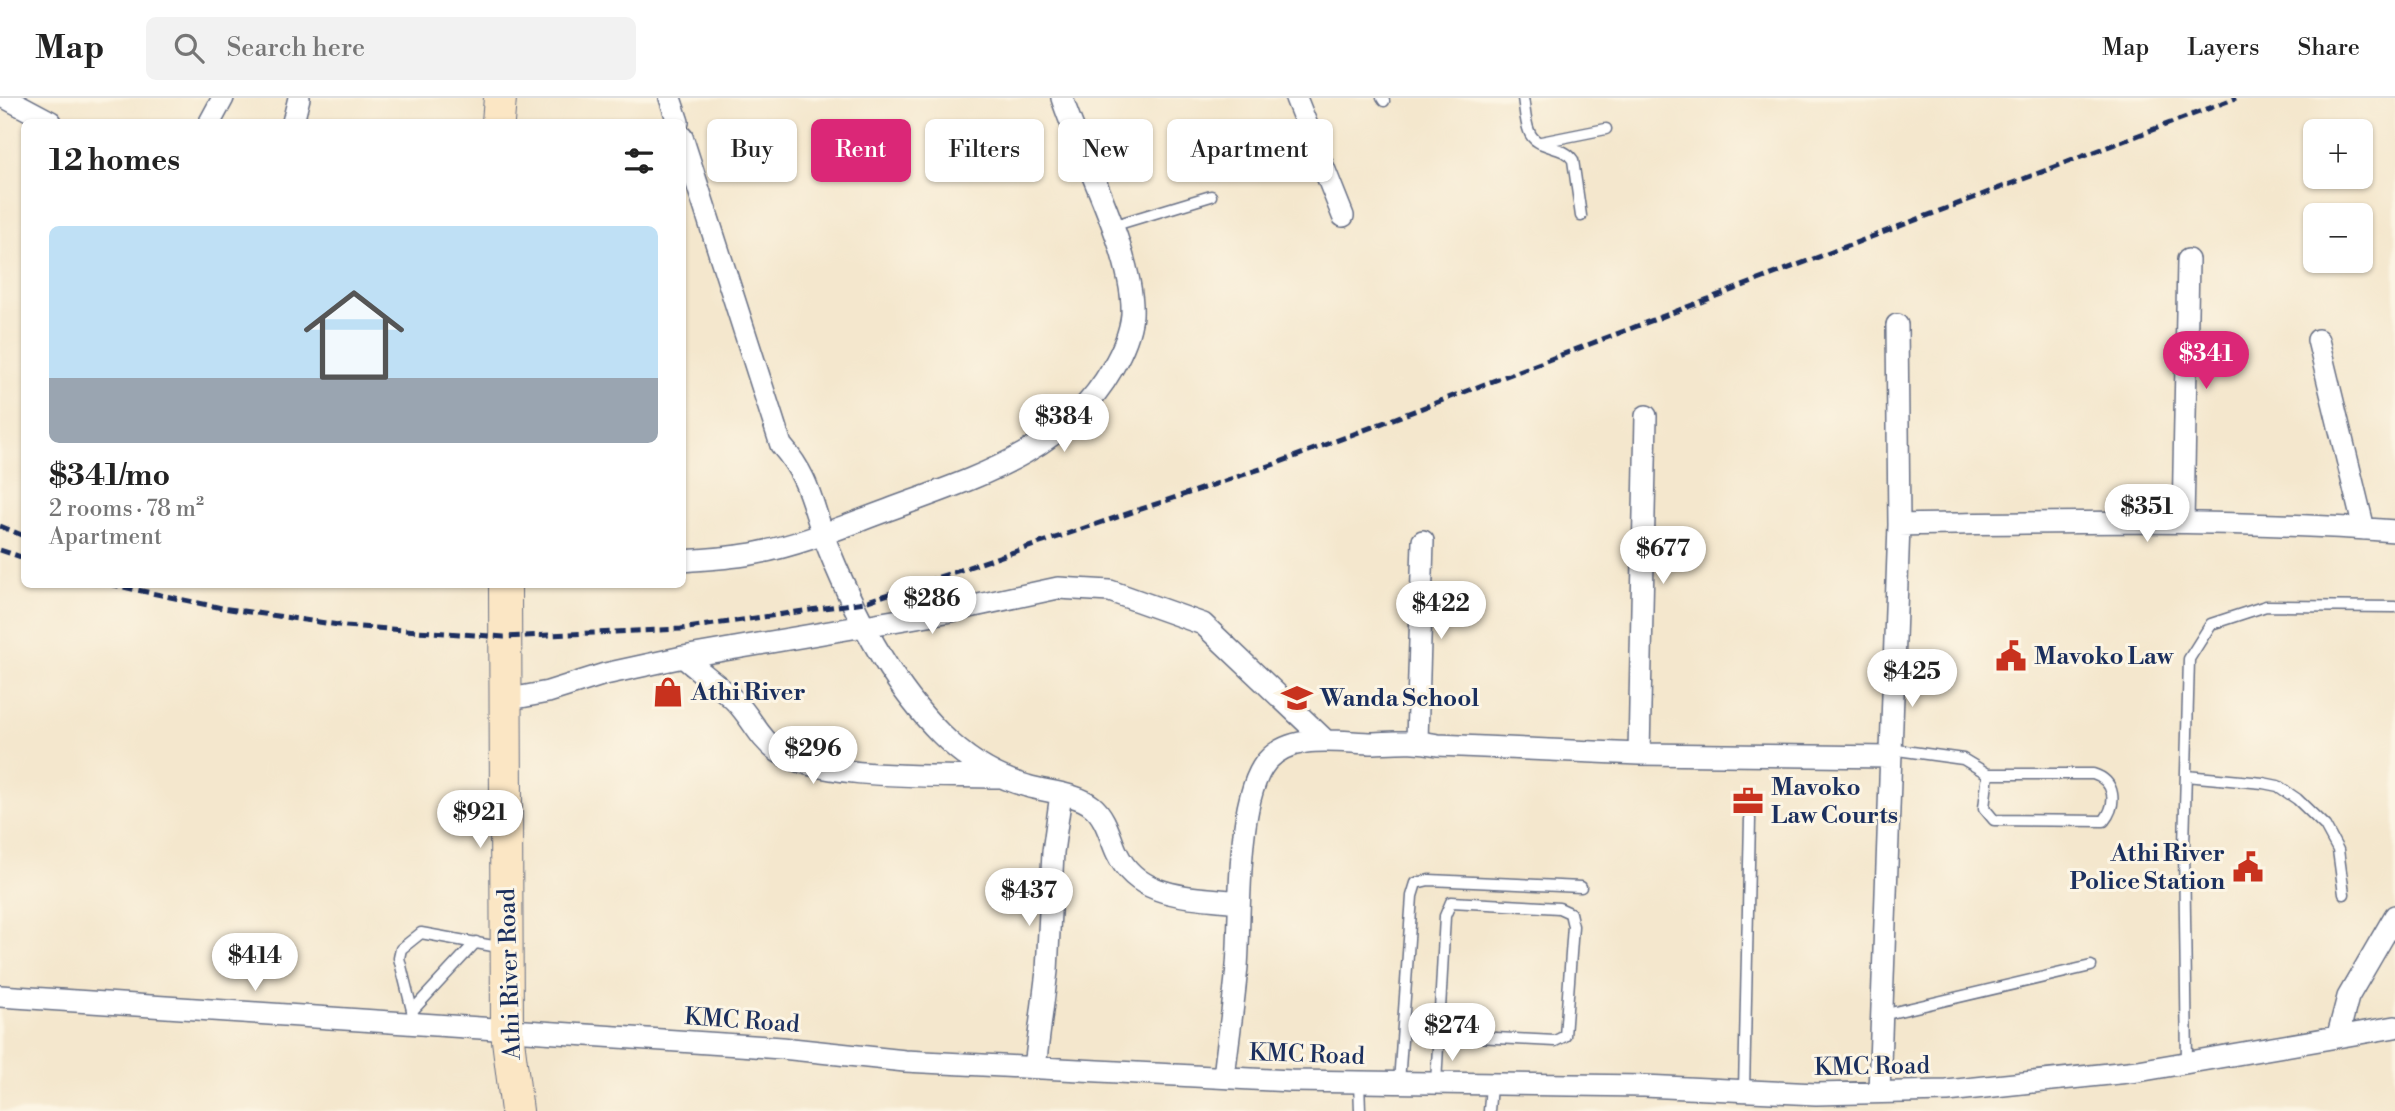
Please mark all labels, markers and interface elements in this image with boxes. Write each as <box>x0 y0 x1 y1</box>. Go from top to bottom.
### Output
search box <box>146 17 636 80</box>
text: Map <box>35 28 104 69</box>
icon: search <box>170 29 208 67</box>
text: Search here <box>226 32 365 64</box>
text: Map <box>2102 33 2149 63</box>
text: Layers <box>2187 33 2259 63</box>
text: Share <box>2297 33 2360 63</box>
chip: Buy <box>707 119 797 182</box>
chip: Rent <box>811 119 911 182</box>
chip: Filters <box>925 119 1044 182</box>
chip: New <box>1058 119 1153 182</box>
chip: Apartment <box>1167 119 1333 182</box>
map controls <box>2303 119 2373 273</box>
button: + <box>2303 119 2373 189</box>
text: 12 homes <box>49 142 180 180</box>
icon: filters <box>620 142 658 180</box>
button: − <box>2303 203 2373 273</box>
icon: home <box>291 272 417 398</box>
pin: $341 <box>2165 331 2247 391</box>
text: $341 <box>2179 340 2233 368</box>
pin: $384 <box>1023 394 1105 454</box>
text: $384 <box>1035 403 1093 431</box>
text: $341/mo <box>49 457 170 495</box>
pin: $351 <box>2106 484 2188 544</box>
text: $351 <box>2121 493 2173 521</box>
text: 2 rooms · 78 m² <box>49 495 204 523</box>
text: Apartment <box>49 523 162 551</box>
pin: $677 <box>1622 526 1704 586</box>
text: $677 <box>1636 535 1690 563</box>
pin: $286 <box>891 576 973 636</box>
pin: $422 <box>1400 582 1482 641</box>
text: $286 <box>903 585 961 613</box>
text: $422 <box>1412 590 1470 618</box>
public building icon: Mavoko Law <box>1994 639 2028 673</box>
place label: Mavoko Law <box>2034 642 2175 672</box>
pin: $425 <box>1871 650 1953 709</box>
text: $425 <box>1883 658 1941 686</box>
shop icon: Athi River <box>651 675 685 709</box>
place label: Athi River <box>690 678 806 708</box>
school or university icon: Wanda School <box>1280 681 1314 715</box>
place label: Wanda School <box>1319 684 1479 714</box>
pin: $296 <box>772 726 854 786</box>
text: $296 <box>784 735 842 763</box>
place label: Mavoko Law Courts <box>1771 773 1898 831</box>
office icon: Mavoko Law Courts <box>1731 784 1765 818</box>
pin: $921 <box>439 790 521 850</box>
text: $921 <box>453 799 507 827</box>
place label: Athi River Police Station <box>2070 839 2225 897</box>
public building icon: Athi River Police Station <box>2231 850 2265 884</box>
pin: $437 <box>988 868 1070 928</box>
text: $437 <box>1001 877 1057 905</box>
street label: Athi River Road <box>492 887 528 1061</box>
pin: $414 <box>214 934 296 993</box>
text: $414 <box>228 942 282 970</box>
street label: KMC Road <box>683 1002 801 1040</box>
pin: $274 <box>1411 1004 1493 1063</box>
text: $274 <box>1424 1012 1480 1040</box>
street label: KMC Road <box>1249 1038 1366 1072</box>
street label: KMC Road <box>1814 1051 1931 1083</box>

